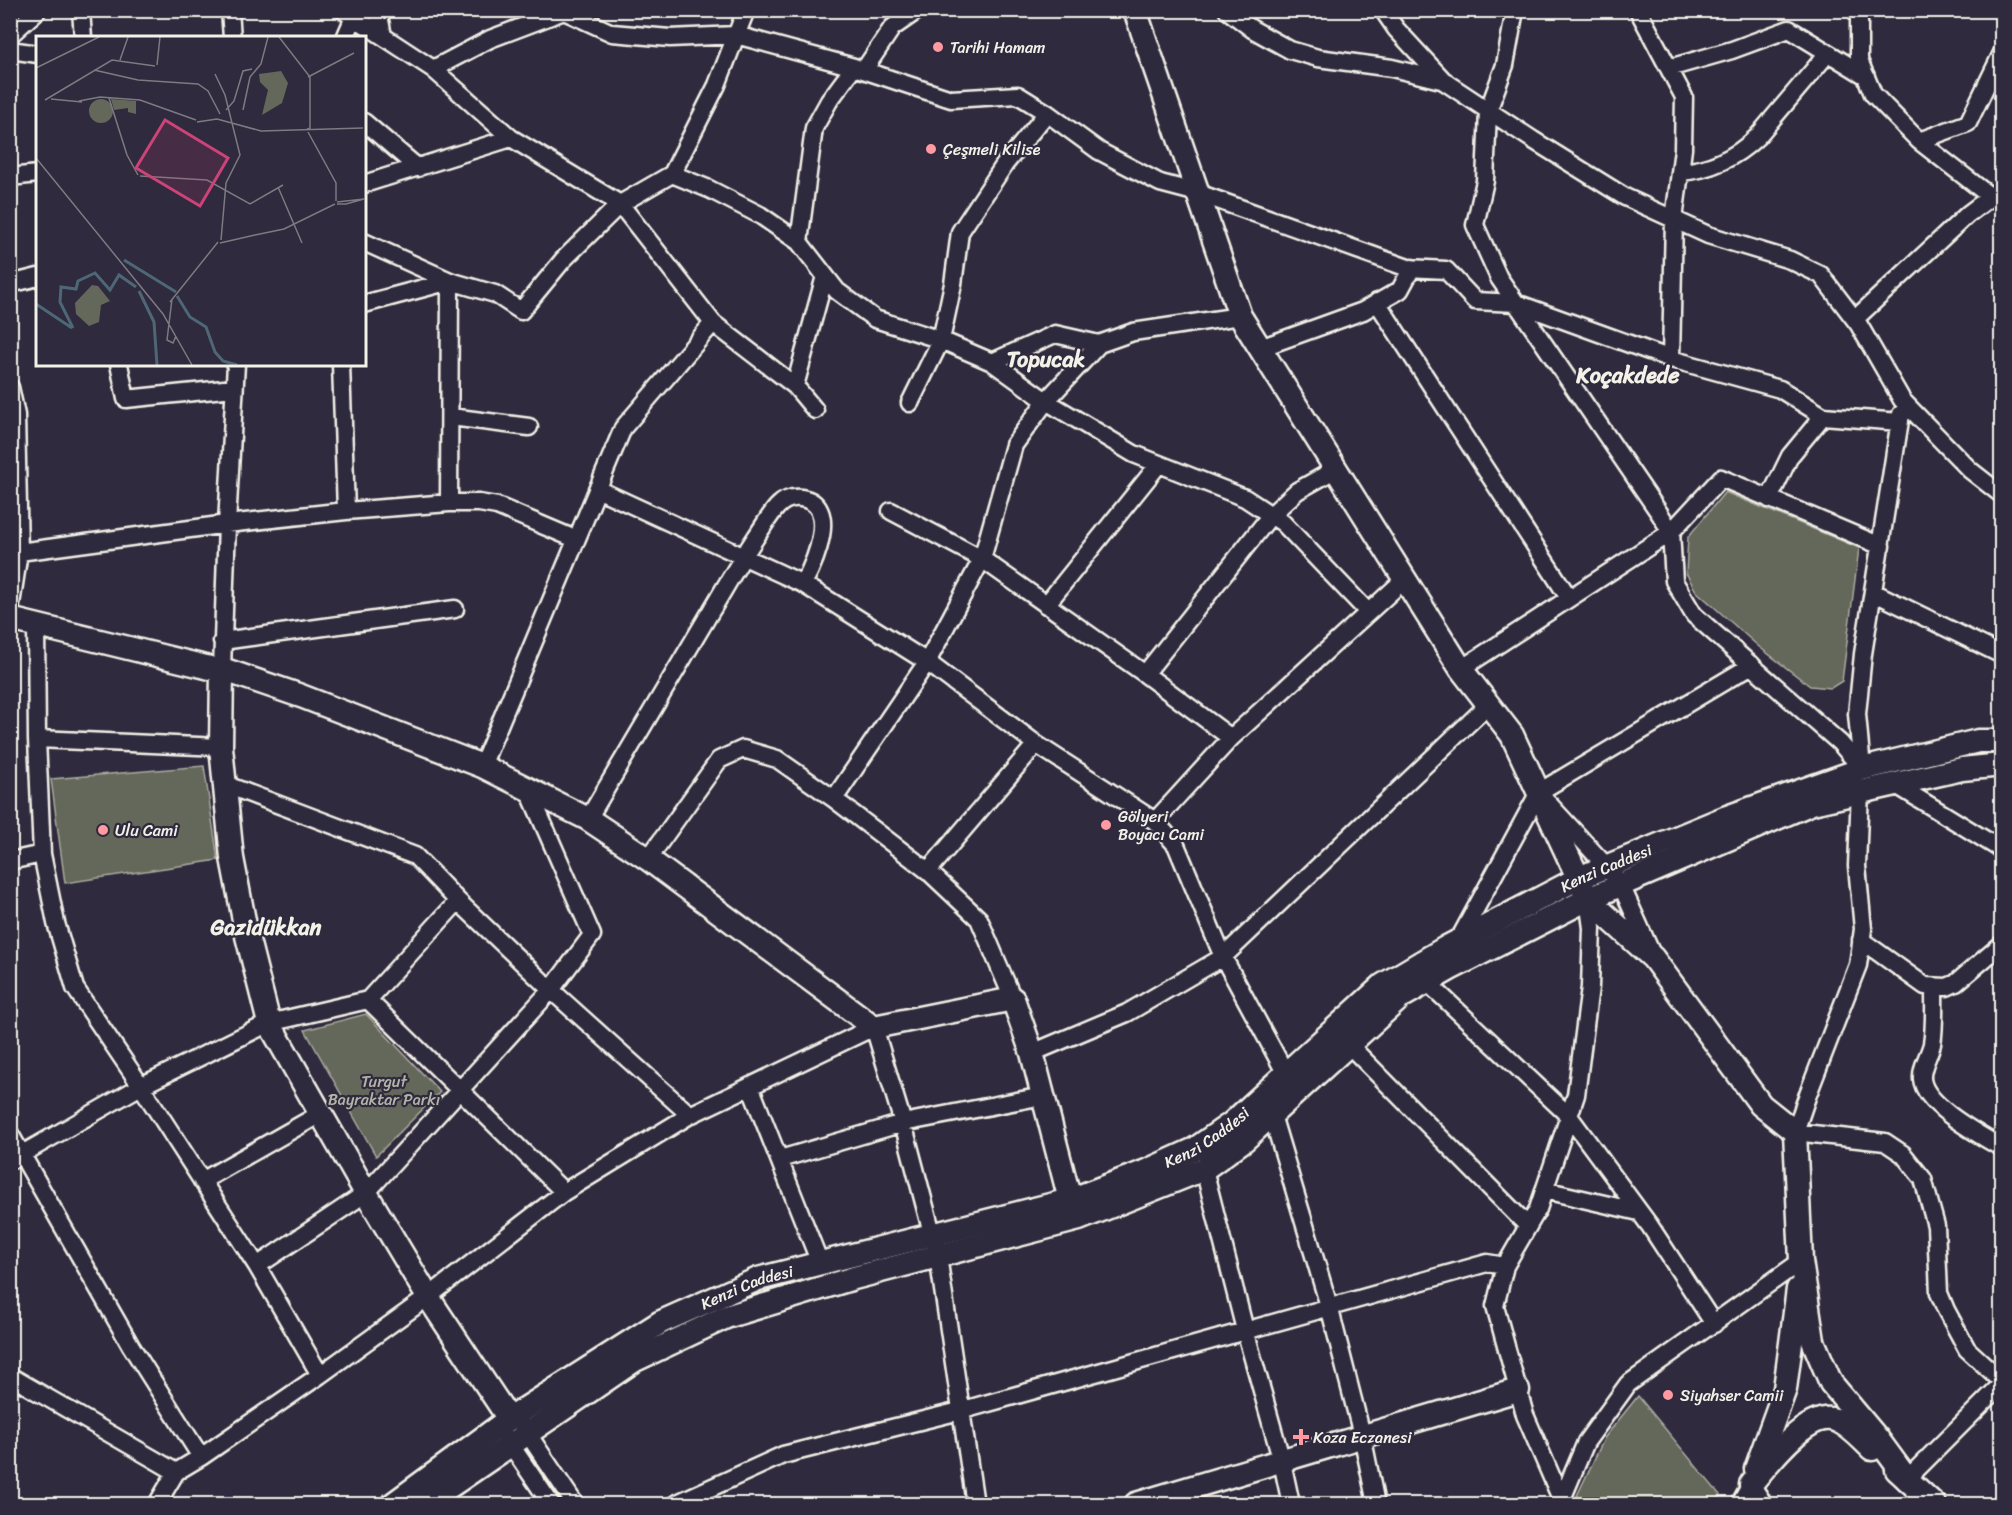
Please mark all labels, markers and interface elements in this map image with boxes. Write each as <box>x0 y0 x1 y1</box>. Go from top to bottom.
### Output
place label: Tarihi Hamam <box>950 33 1045 62</box>
inset map <box>36 36 366 366</box>
marker: Tarihi Hamam <box>931 40 945 54</box>
place label: Çeşmeli Kilise <box>943 135 1041 164</box>
marker: Çeşmeli Kilise <box>924 142 938 156</box>
district label: Topucak <box>1007 340 1086 379</box>
district label: Koçakdede <box>1575 356 1680 395</box>
place label: Gölyeri Boyacı Cami <box>1118 802 1204 849</box>
place label: Ulu Cami <box>115 816 178 845</box>
marker: Gölyeri Boyacı Cami <box>1099 818 1113 832</box>
marker: Ulu Cami <box>96 823 110 837</box>
street label: Kenzi Caddesi <box>1555 835 1657 901</box>
district label: Gazidükkan <box>210 908 322 947</box>
park label: Turgut Bayraktar Parkı <box>328 1067 440 1114</box>
street label: Kenzi Caddesi <box>1159 1099 1257 1176</box>
street label: Kenzi Caddesi <box>696 1257 797 1318</box>
place label: Siyahser Camii <box>1680 1381 1784 1410</box>
marker: Siyahser Camii <box>1661 1388 1675 1402</box>
place label: Koza Eczanesi <box>1313 1423 1412 1452</box>
marker: Koza Eczanesi <box>1294 1430 1308 1444</box>

